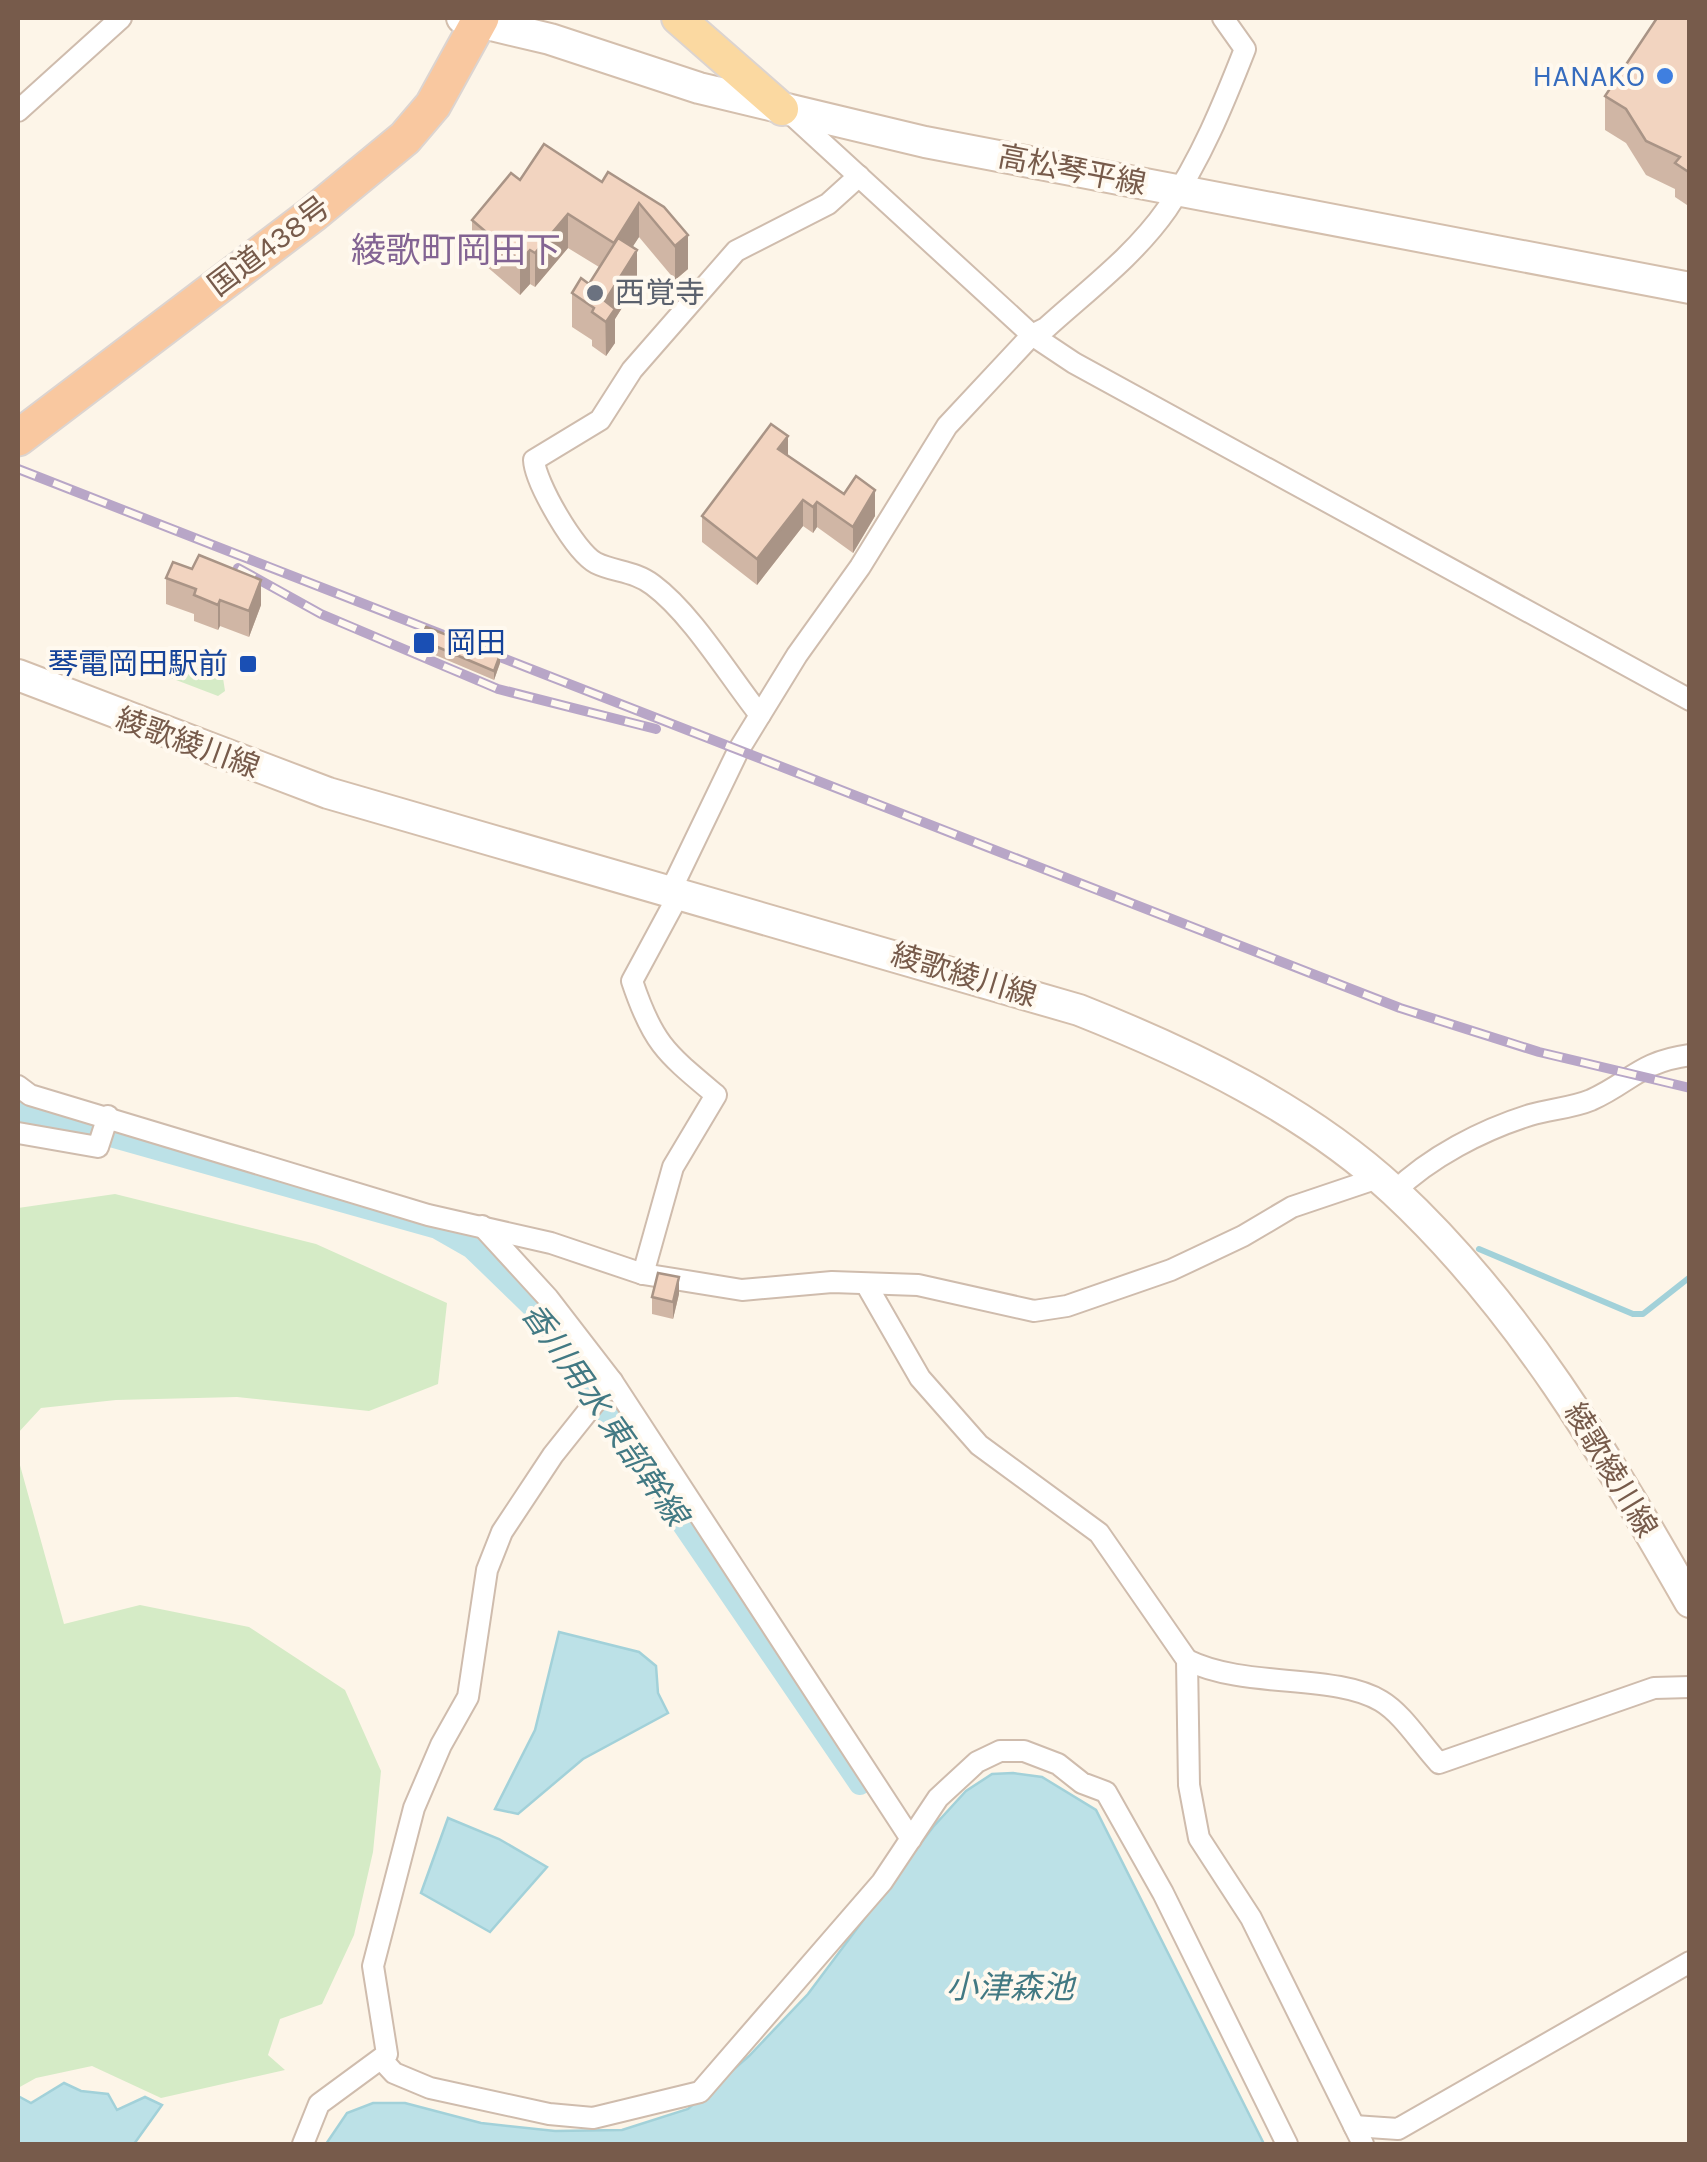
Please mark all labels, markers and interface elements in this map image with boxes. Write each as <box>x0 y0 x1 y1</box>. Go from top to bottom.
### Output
place label: HANAKO <box>1532 58 1645 94</box>
marker: HANAKO <box>1654 65 1676 87</box>
street label: 高松琴平線 <box>995 138 1149 202</box>
street label: 国道438号 <box>201 189 337 303</box>
district label: 綾歌町岡田下 <box>351 230 561 271</box>
place label: 西覚寺 <box>615 275 705 311</box>
marker: 西覚寺 <box>584 282 606 304</box>
place label: 岡田 <box>446 625 506 661</box>
marker: 岡田 <box>411 630 437 656</box>
place label: 琴電岡田駅前 <box>48 646 228 682</box>
marker: 琴電岡田駅前 <box>237 653 259 675</box>
street label: 綾歌綾川線 <box>111 700 265 786</box>
street label: 綾歌綾川線 <box>887 936 1041 1014</box>
water label: 香川用水 東部幹線 <box>514 1296 697 1536</box>
street label: 綾歌綾川線 <box>1557 1396 1665 1544</box>
water label: 小津森池 <box>946 1969 1077 2006</box>

